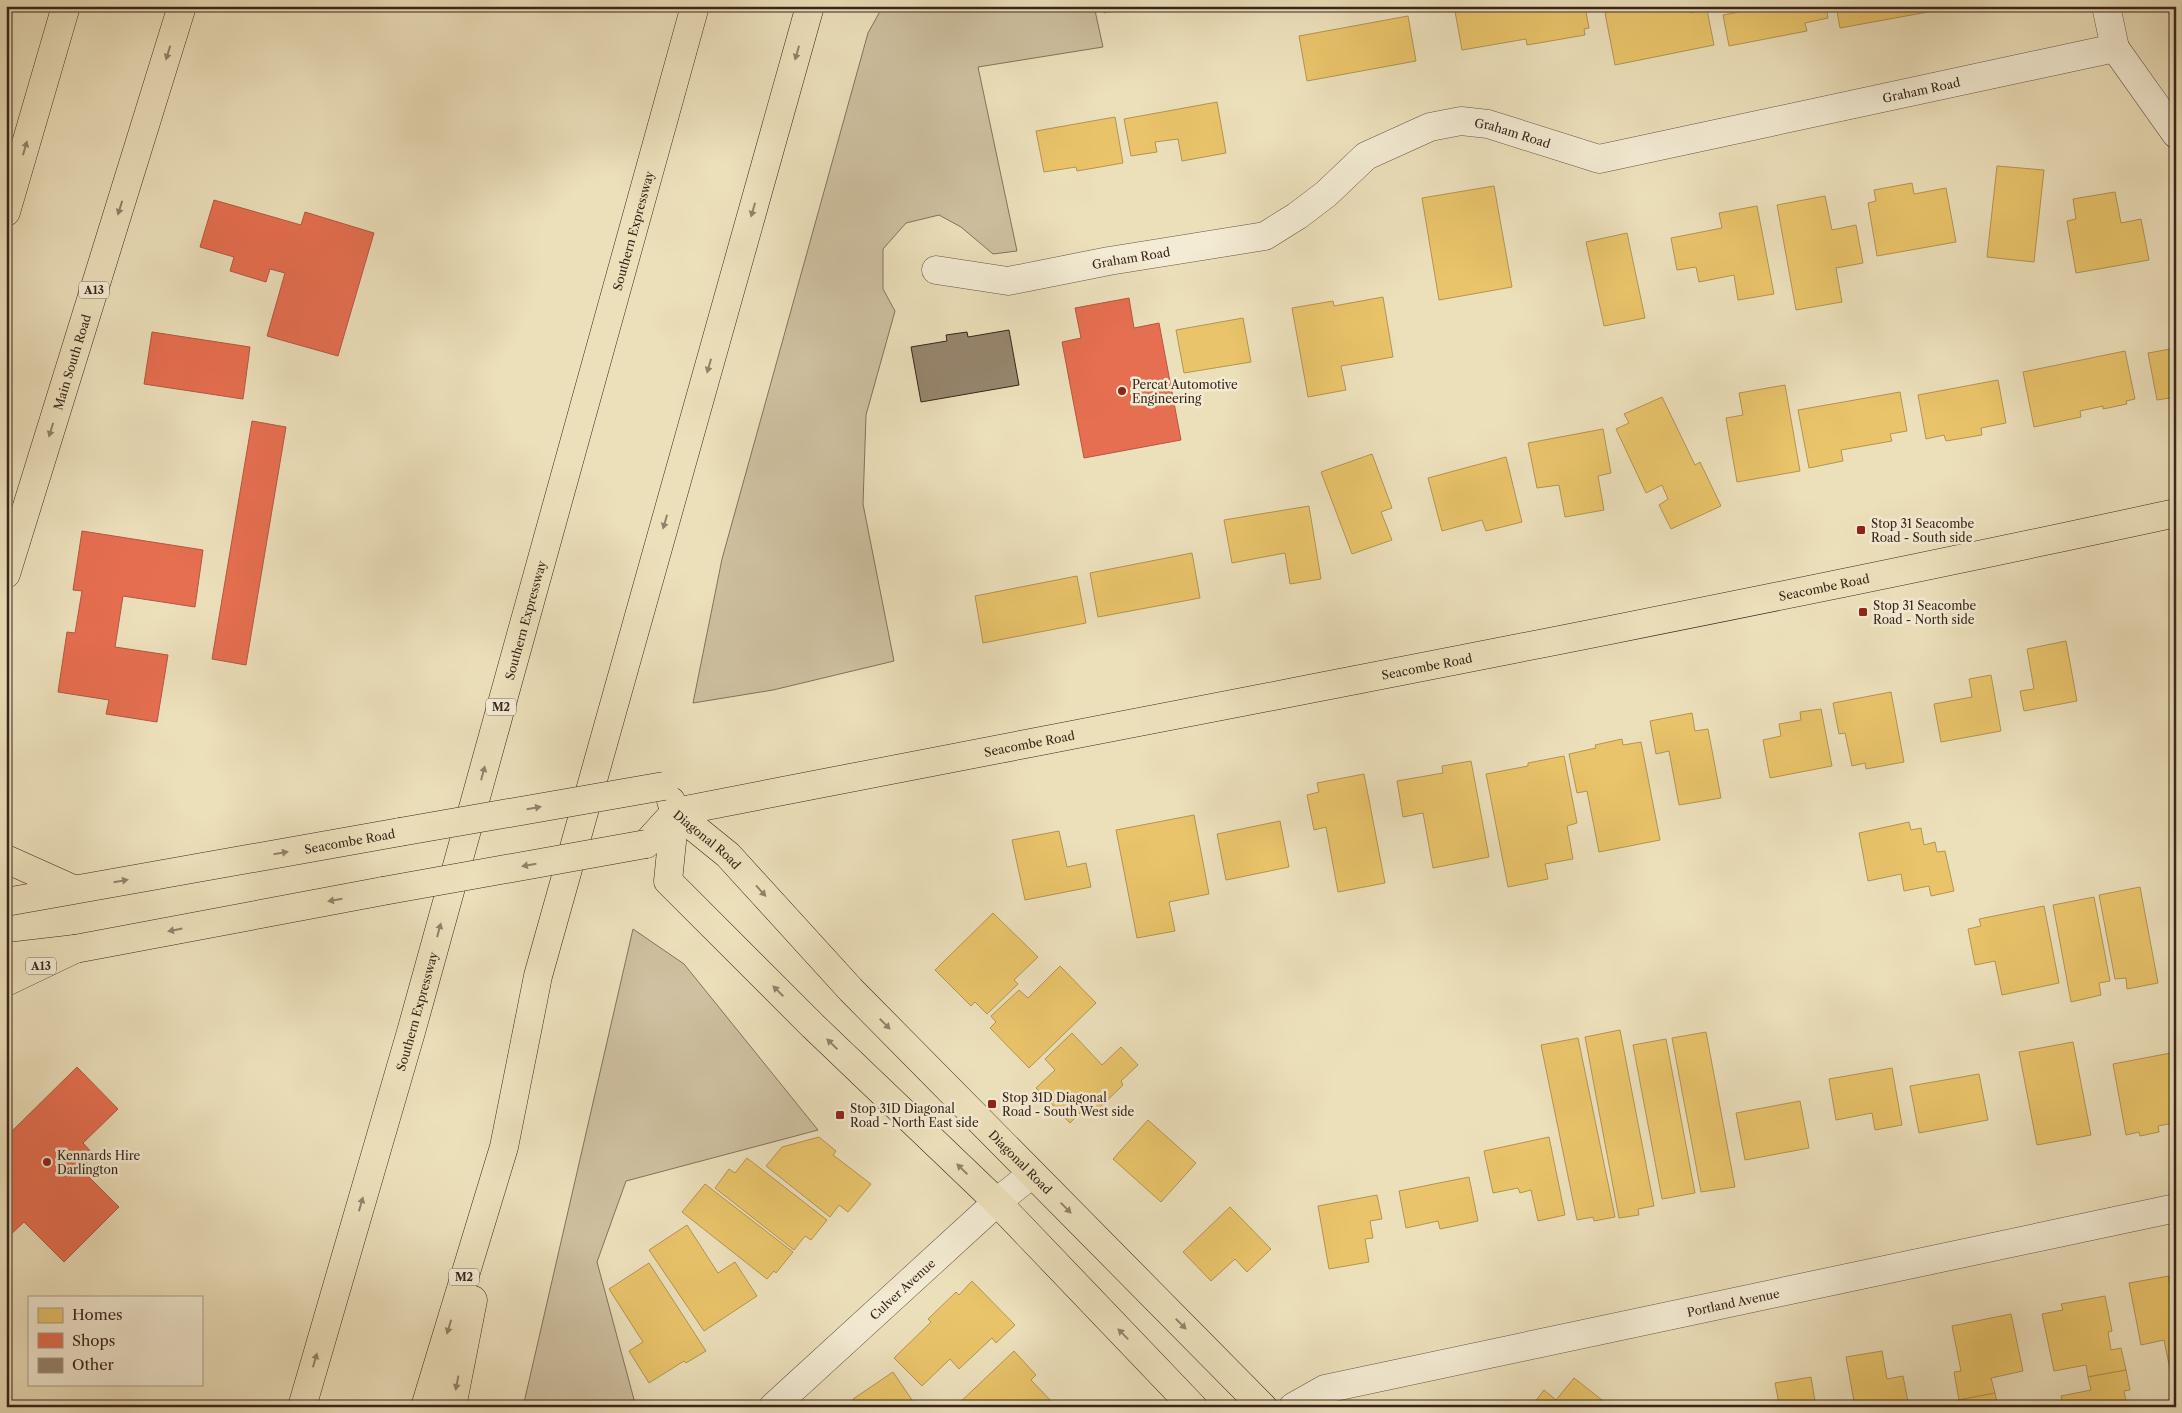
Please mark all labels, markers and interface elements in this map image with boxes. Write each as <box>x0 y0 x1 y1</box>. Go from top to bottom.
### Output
one-way arrow <box>163 45 171 60</box>
one-way arrow <box>793 46 801 61</box>
street label: Graham Road <box>1881 74 1962 105</box>
street label: Graham Road <box>1474 115 1553 151</box>
one-way arrow <box>21 140 29 155</box>
street label: Southern Expressway <box>609 169 657 292</box>
one-way arrow <box>115 201 123 216</box>
one-way arrow <box>749 202 757 217</box>
street label: Graham Road <box>1091 244 1172 272</box>
road number: A13 <box>79 282 109 298</box>
street label: Main South Road <box>50 312 94 412</box>
one-way arrow <box>704 359 712 374</box>
place label: Percat Automotive Engineering <box>1132 377 1238 406</box>
marker: Percat Automotive Engineering <box>1116 385 1128 397</box>
one-way arrow <box>46 423 54 438</box>
one-way arrow <box>661 515 669 530</box>
place label: Stop 31 Seacombe Road - South side <box>1871 516 1975 545</box>
marker: Stop 31 Seacombe Road - South side <box>1855 524 1867 536</box>
street label: Southern Expressway <box>501 558 549 681</box>
street label: Seacombe Road <box>1777 570 1871 603</box>
place label: Stop 31 Seacombe Road - North side <box>1873 598 1977 627</box>
marker: Stop 31 Seacombe Road - North side <box>1857 606 1869 618</box>
street label: Seacombe Road <box>1380 650 1474 682</box>
road number: M2 <box>486 699 516 716</box>
street label: Seacombe Road <box>983 727 1077 759</box>
one-way arrow <box>479 766 487 781</box>
one-way arrow <box>526 804 542 812</box>
street label: Diagonal Road <box>671 806 745 872</box>
street label: Seacombe Road <box>303 825 397 856</box>
one-way arrow <box>273 848 289 856</box>
one-way arrow <box>521 862 537 870</box>
one-way arrow <box>113 876 129 884</box>
one-way arrow <box>755 885 767 897</box>
one-way arrow <box>327 896 343 904</box>
one-way arrow <box>436 922 444 937</box>
one-way arrow <box>167 927 183 935</box>
street label: Southern Expressway <box>393 950 440 1073</box>
road number: A13 <box>26 958 56 974</box>
one-way arrow <box>772 986 784 998</box>
one-way arrow <box>879 1018 891 1030</box>
one-way arrow <box>826 1039 838 1051</box>
place label: Stop 31D Diagonal Road - South West side <box>1002 1090 1135 1119</box>
marker: Stop 31D Diagonal Road - South West side <box>986 1098 998 1110</box>
place label: Stop 31D Diagonal Road - North East side <box>850 1101 979 1130</box>
marker: Stop 31D Diagonal Road - North East side <box>834 1109 846 1121</box>
street label: Diagonal Road <box>986 1127 1056 1197</box>
place label: Kennards Hire Darlington <box>57 1148 141 1177</box>
marker: Kennards Hire Darlington <box>41 1156 53 1168</box>
one-way arrow <box>956 1163 968 1175</box>
one-way arrow <box>358 1196 366 1211</box>
one-way arrow <box>1060 1202 1072 1214</box>
street label: Culver Avenue <box>866 1255 938 1323</box>
road number: M2 <box>449 1268 479 1286</box>
street label: Portland Avenue <box>1685 1285 1781 1319</box>
legend <box>28 1296 202 1386</box>
text: Homes <box>72 1305 123 1324</box>
one-way arrow <box>1174 1317 1186 1329</box>
one-way arrow <box>444 1320 452 1335</box>
one-way arrow <box>1117 1328 1129 1340</box>
text: Shops <box>72 1331 115 1350</box>
one-way arrow <box>312 1352 320 1367</box>
text: Other <box>72 1355 115 1374</box>
one-way arrow <box>453 1376 461 1391</box>

